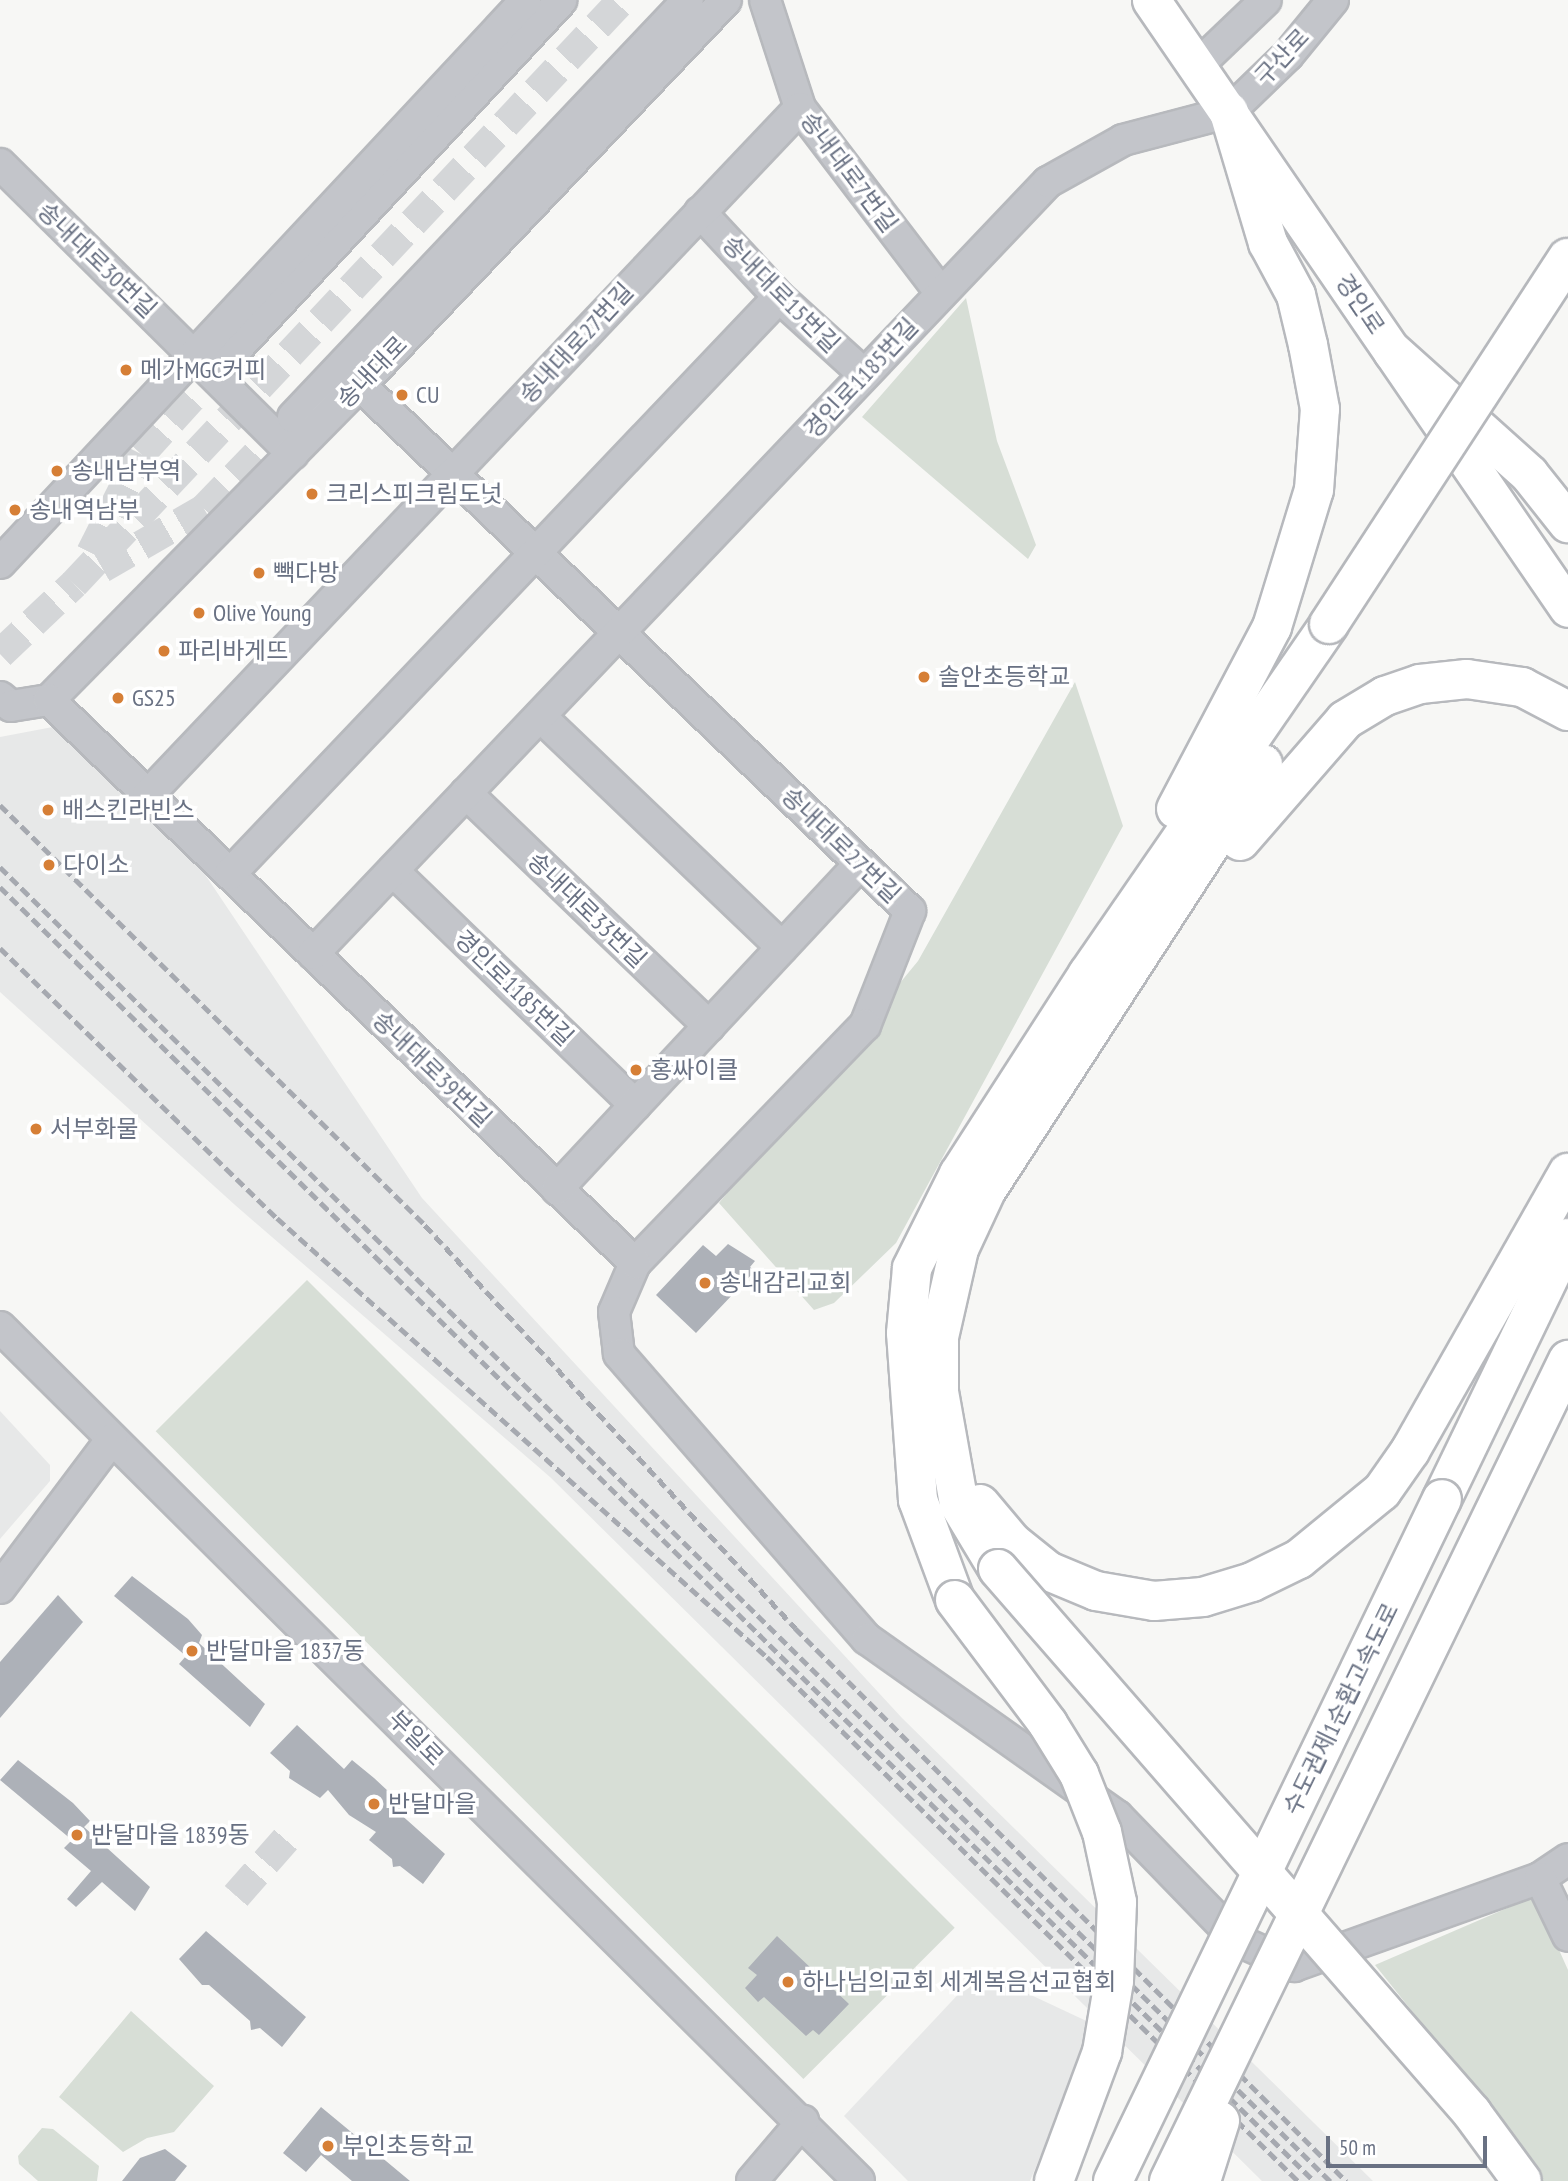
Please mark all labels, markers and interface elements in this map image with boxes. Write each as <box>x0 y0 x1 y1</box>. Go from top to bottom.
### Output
street label: 구산로 <box>1249 23 1315 91</box>
street label: 송내대로7번길 <box>794 106 904 238</box>
street label: 송내대로30번길 <box>32 196 162 324</box>
street label: 송내대로15번길 <box>716 229 846 359</box>
street label: 경인로 <box>1330 268 1390 340</box>
street label: 송내대로27번길 <box>513 277 639 409</box>
street label: 경인로1185번길 <box>798 312 924 444</box>
street label: 송내대로 <box>331 330 413 414</box>
place label: 메가MGC커피 <box>140 356 266 384</box>
marker: 메가MGC커피 <box>118 362 134 378</box>
place label: CU <box>416 381 439 409</box>
marker: CU <box>394 387 410 403</box>
place label: 송내남부역 <box>71 457 181 485</box>
marker: 송내남부역 <box>49 463 65 479</box>
place label: 크리스피크림도넛 <box>326 480 503 508</box>
marker: 크리스피크림도넛 <box>304 486 320 502</box>
place label: 송내역남부 <box>29 496 139 524</box>
marker: 송내역남부 <box>7 502 23 518</box>
place label: 빽다방 <box>273 559 339 587</box>
marker: 빽다방 <box>251 565 267 581</box>
place label: Olive Young <box>213 599 312 627</box>
marker: Olive Young <box>191 605 207 621</box>
place label: 파리바게뜨 <box>178 637 288 665</box>
marker: 파리바게뜨 <box>156 643 172 659</box>
place label: 솔안초등학교 <box>938 663 1070 691</box>
marker: 솔안초등학교 <box>916 669 932 685</box>
place label: GS25 <box>132 684 176 712</box>
marker: GS25 <box>110 690 126 706</box>
street label: 송내대로27번길 <box>776 781 906 909</box>
place label: 배스킨라빈스 <box>62 796 194 824</box>
marker: 배스킨라빈스 <box>40 802 56 818</box>
street label: 송내대로33번길 <box>522 846 652 974</box>
place label: 다이소 <box>63 851 129 879</box>
marker: 다이소 <box>41 857 57 873</box>
street label: 경인로1185번길 <box>449 924 579 1052</box>
street label: 송내대로39번길 <box>367 1005 497 1133</box>
place label: 홍싸이클 <box>650 1056 738 1084</box>
marker: 홍싸이클 <box>628 1062 644 1078</box>
place label: 서부화물 <box>50 1115 138 1143</box>
marker: 서부화물 <box>28 1121 44 1137</box>
place label: 송내감리교회 <box>719 1269 851 1297</box>
marker: 송내감리교회 <box>697 1275 713 1291</box>
street label: 수도권제1순환고속도로 <box>1277 1599 1405 1819</box>
place label: 반달마을 1837동 <box>206 1637 365 1665</box>
marker: 반달마을 1837동 <box>184 1643 200 1659</box>
street label: 부일로 <box>382 1704 450 1772</box>
place label: 반달마을 <box>388 1790 476 1818</box>
marker: 반달마을 <box>366 1796 382 1812</box>
place label: 반달마을 1839동 <box>91 1821 250 1849</box>
marker: 반달마을 1839동 <box>69 1827 85 1843</box>
place label: 하나님의교회 세계복음선교협회 <box>802 1968 1116 1996</box>
marker: 하나님의교회 세계복음선교협회 <box>780 1974 796 1990</box>
scale bar <box>1330 2122 1491 2166</box>
place label: 부인초등학교 <box>342 2132 474 2160</box>
text: 50 m <box>1339 2134 1376 2161</box>
marker: 부인초등학교 <box>320 2138 336 2154</box>

